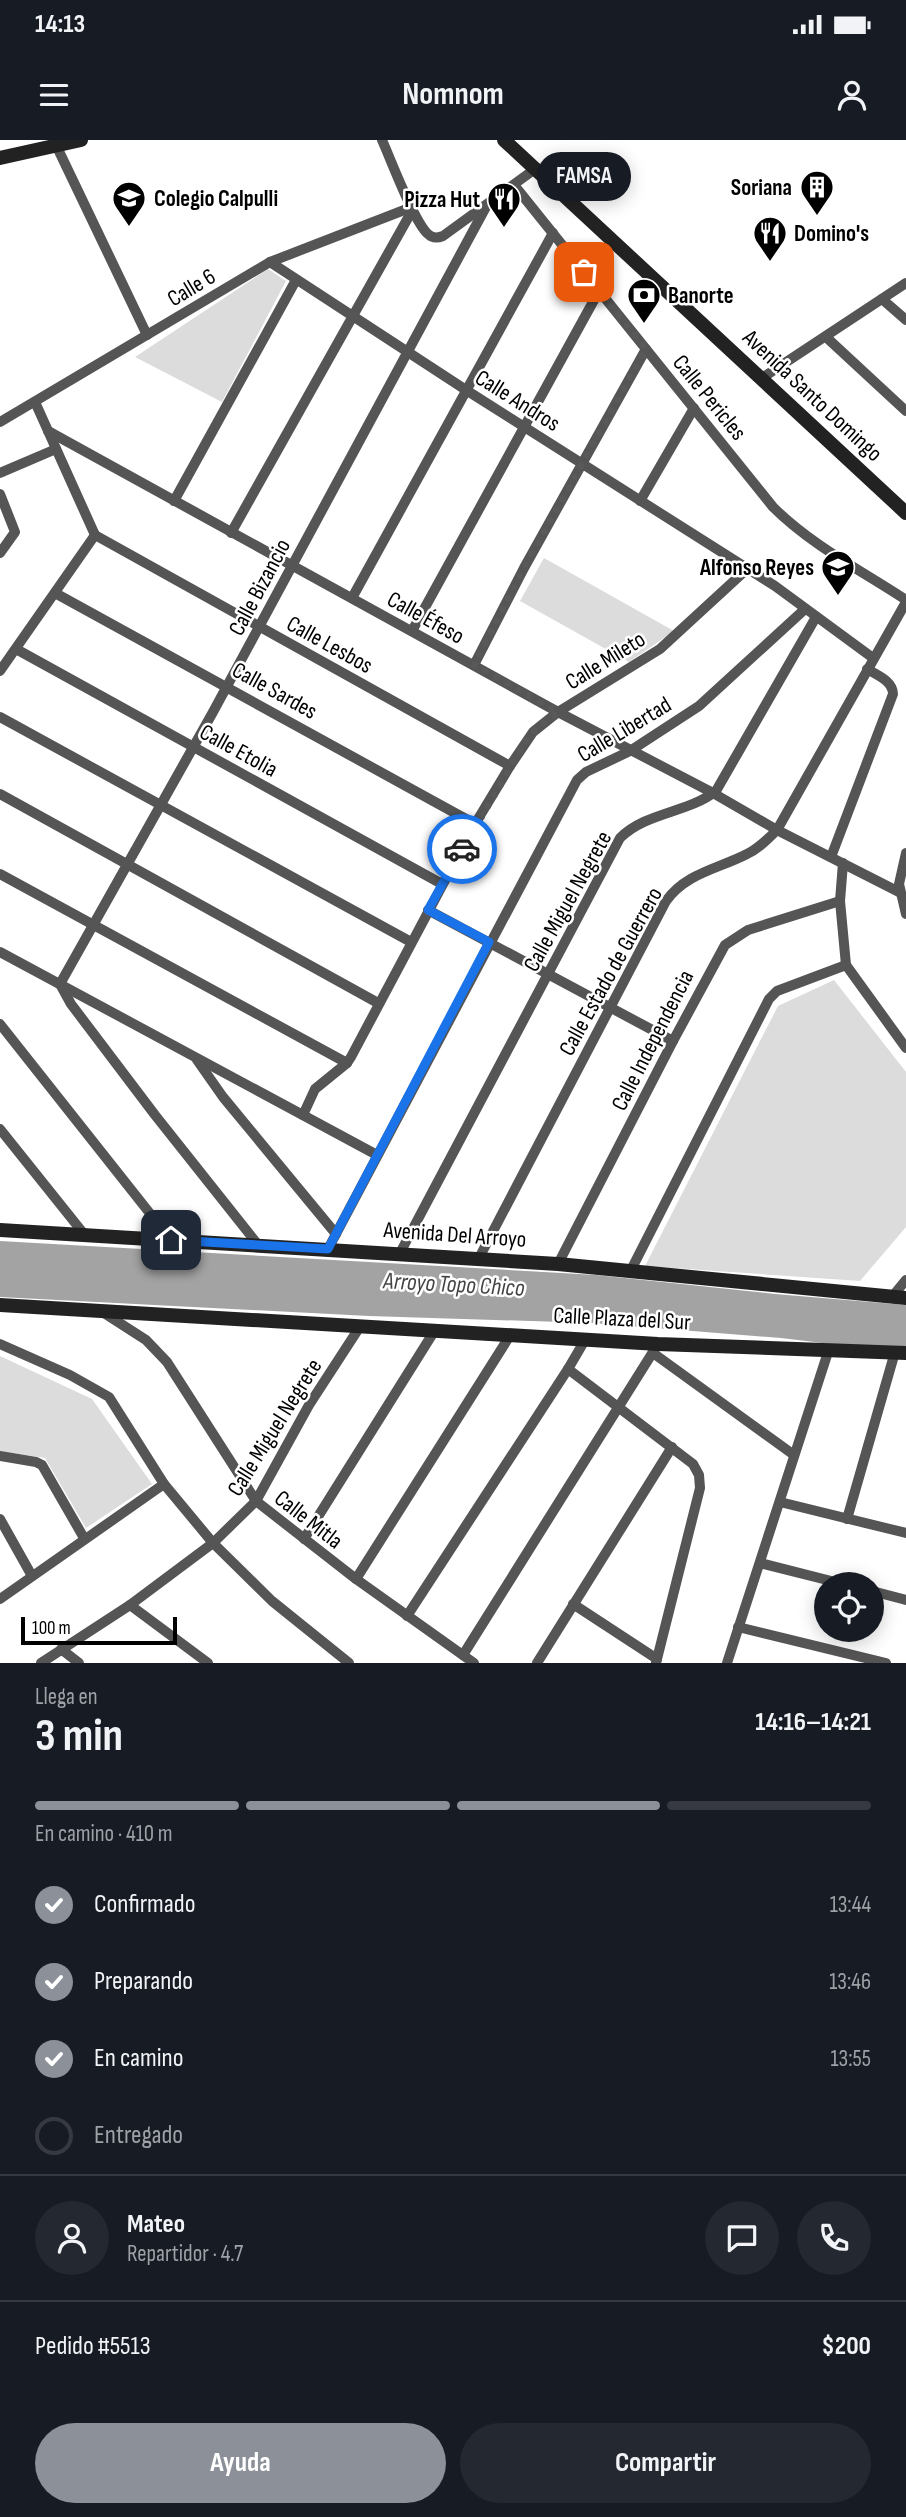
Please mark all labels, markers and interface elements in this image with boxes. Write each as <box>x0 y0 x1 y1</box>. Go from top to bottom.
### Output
text: 14:13 <box>35 9 85 40</box>
text: Nomnom <box>402 75 504 114</box>
icon: menu <box>35 76 73 114</box>
icon: person <box>833 76 871 114</box>
callout: FAMSA <box>537 153 631 202</box>
text: FAMSA <box>556 162 612 190</box>
building icon: Soriana <box>798 168 836 217</box>
place label: Soriana <box>731 174 792 202</box>
school or university icon: Colegio Calpulli <box>110 179 148 228</box>
restaurant icon: Pizza Hut <box>485 180 523 229</box>
place label: Colegio Calpulli <box>154 185 278 213</box>
place label: Pizza Hut <box>404 186 480 214</box>
restaurant icon: Domino's <box>751 214 789 263</box>
place label: Domino's <box>794 220 869 248</box>
pin <box>554 242 614 302</box>
icon: bag <box>565 253 603 291</box>
street label: Calle 6 <box>162 263 221 313</box>
bank icon: Banorte <box>625 276 663 325</box>
place label: Banorte <box>668 282 733 310</box>
street label: Avenida Santo Domingo <box>736 323 888 468</box>
street label: Calle Pericles <box>666 349 752 446</box>
street label: Calle Andros <box>470 364 565 438</box>
street label: Calle Bizancio <box>223 534 297 641</box>
school or university icon: Alfonso Reyes <box>819 548 857 597</box>
place label: Alfonso Reyes <box>699 554 814 582</box>
street label: Calle Éfeso <box>382 585 469 650</box>
street label: Calle Lesbos <box>282 610 377 680</box>
street label: Calle Mileto <box>560 625 651 696</box>
street label: Calle Sardes <box>227 656 322 726</box>
street label: Calle Libertad <box>572 691 677 769</box>
street label: Calle Etolia <box>195 718 282 784</box>
courier <box>427 814 497 884</box>
street label: Calle Miguel Negrete <box>518 826 618 977</box>
icon: car <box>443 830 481 868</box>
street label: Calle Estado de Guerrero <box>553 882 669 1061</box>
street label: Calle Independencia <box>605 965 700 1115</box>
pin <box>141 1210 201 1270</box>
street label: Avenida Del Arroyo <box>382 1216 527 1254</box>
icon: home <box>152 1221 190 1259</box>
water label: Arroyo Topo Chico <box>382 1266 526 1303</box>
street label: Calle Plaza del Sur <box>553 1301 692 1337</box>
street label: Calle Miguel Negrete <box>221 1354 328 1501</box>
street label: Calle Mitla <box>269 1484 348 1555</box>
map controls <box>814 1572 884 1642</box>
button: locate <box>814 1572 884 1642</box>
scale bar <box>21 1614 177 1646</box>
text: 100 m <box>32 1617 71 1640</box>
text: Llega en <box>35 1683 98 1711</box>
text: 14:16–14:21 <box>755 1707 871 1738</box>
text: 3 min <box>35 1709 123 1764</box>
text: En camino · 410 m <box>35 1820 172 1848</box>
icon: check <box>35 1886 73 1924</box>
text: Confirmado <box>94 1889 195 1920</box>
text: 13:44 <box>830 1891 871 1919</box>
icon: check <box>35 1963 73 2001</box>
text: Preparando <box>94 1966 193 1997</box>
text: 13:46 <box>829 1968 871 1996</box>
icon: check <box>35 2040 73 2078</box>
text: En camino <box>94 2043 184 2074</box>
text: 13:55 <box>831 2045 871 2073</box>
text: Entregado <box>94 2120 183 2151</box>
button: person <box>35 2201 109 2275</box>
button: chat <box>705 2201 779 2275</box>
button: phone <box>797 2201 871 2275</box>
text: Mateo <box>127 2209 185 2240</box>
text: Repartidor · 4.7 <box>127 2240 243 2268</box>
text: Pedido #5513 <box>35 2331 151 2362</box>
text: $200 <box>822 2331 871 2362</box>
button: Ayuda <box>35 2423 446 2503</box>
button: Compartir <box>460 2423 871 2503</box>

